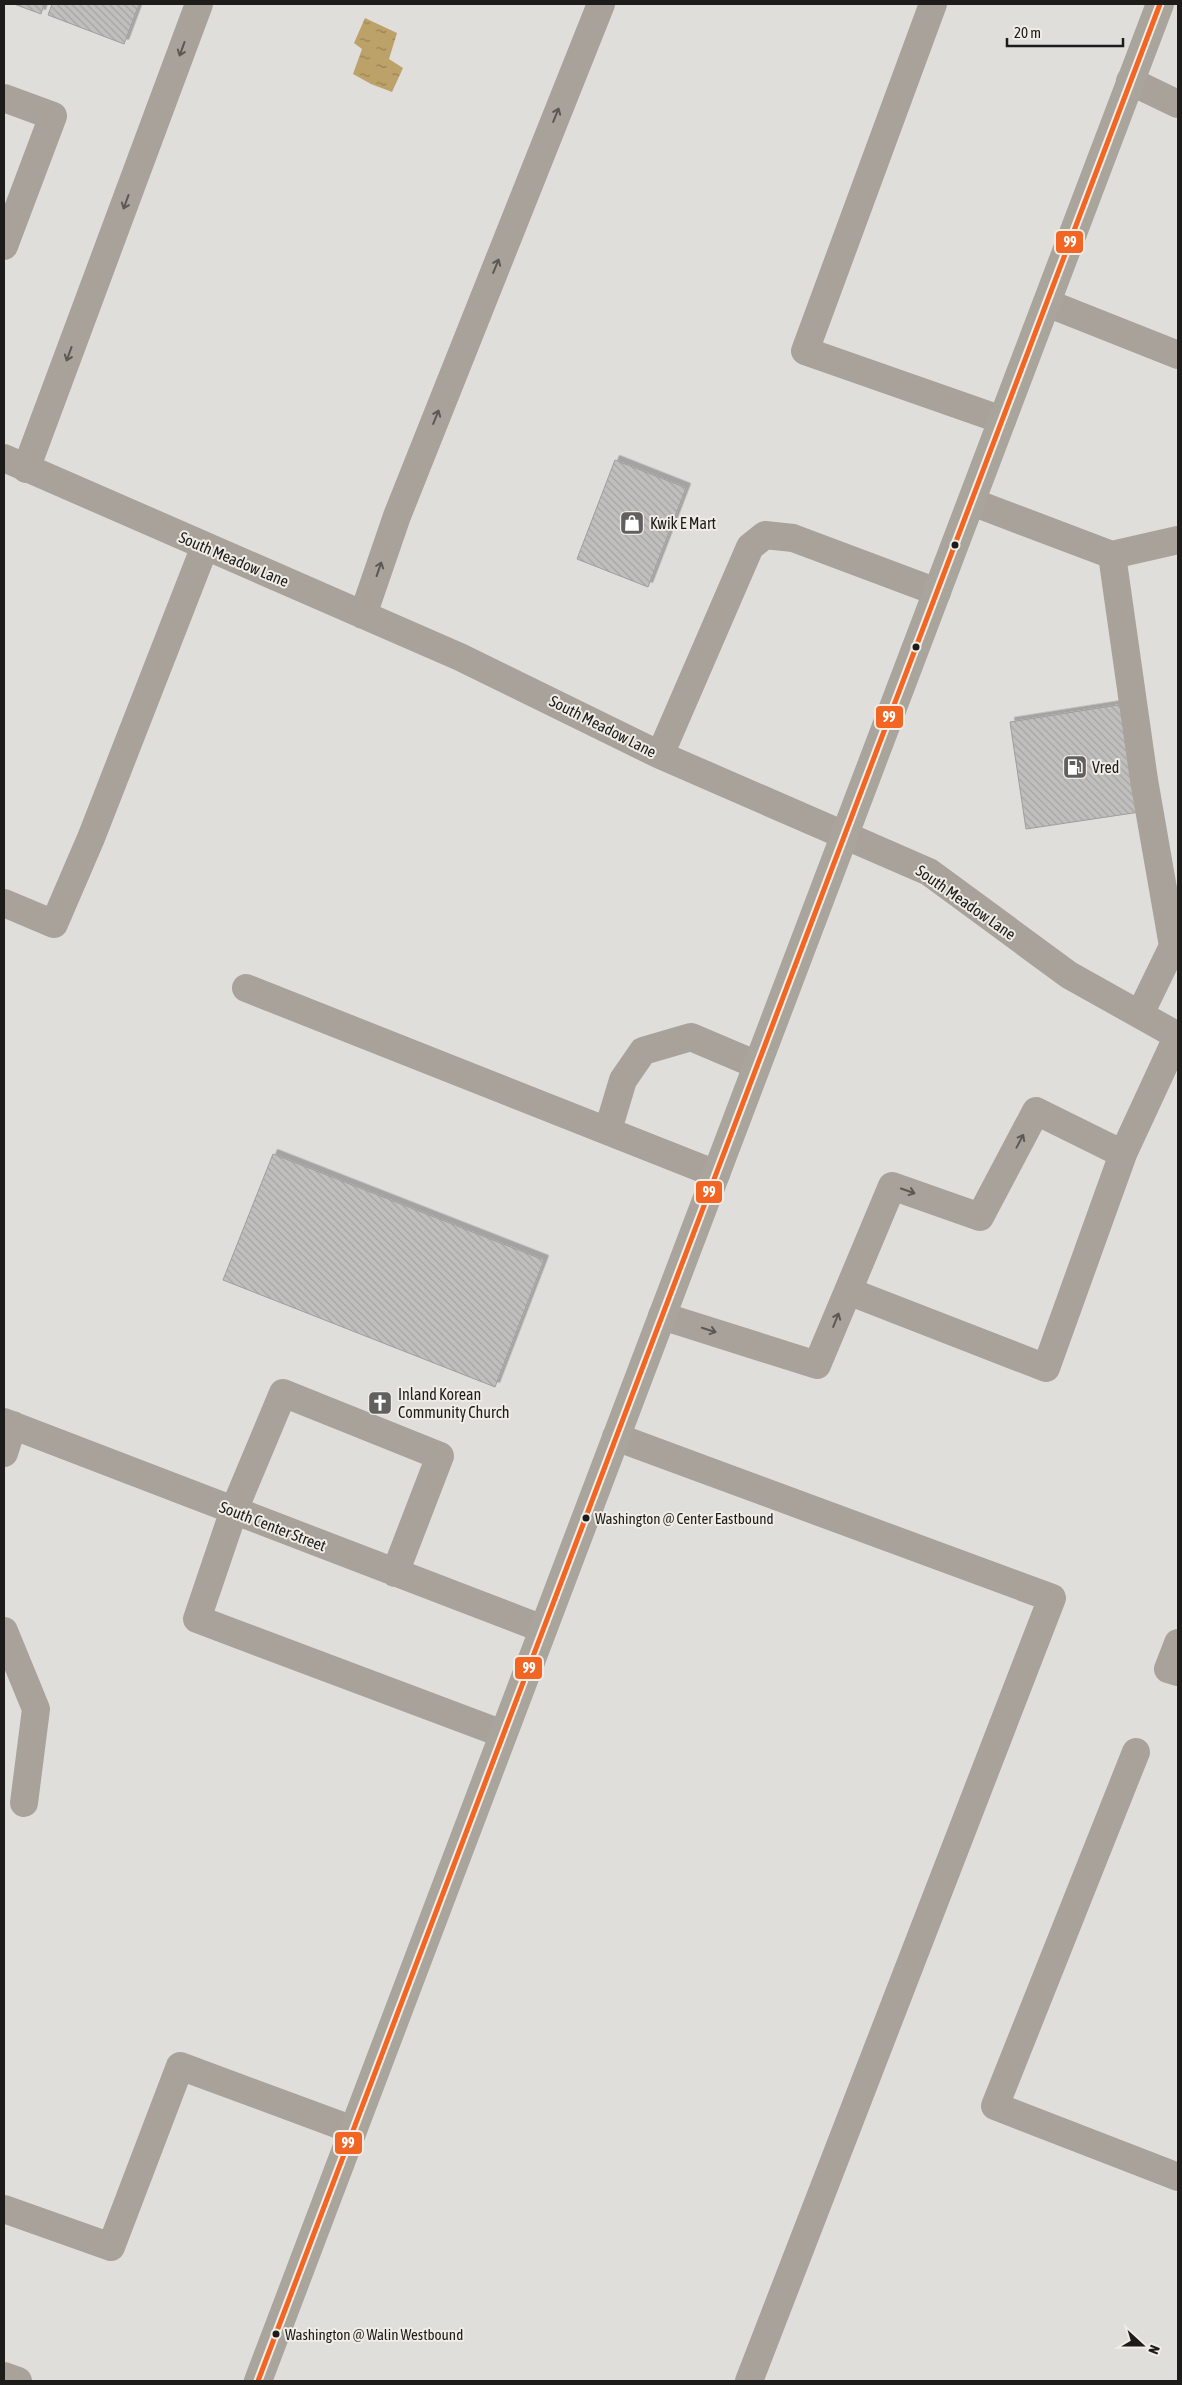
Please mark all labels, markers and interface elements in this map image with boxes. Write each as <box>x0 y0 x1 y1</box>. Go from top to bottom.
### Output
scale bar <box>1007 15 1123 47</box>
text: 20 m <box>1014 24 1041 41</box>
one-way arrow <box>177 41 186 57</box>
one-way arrow <box>552 108 562 123</box>
one-way arrow <box>121 194 130 209</box>
line badge: 99 <box>1055 230 1084 254</box>
text: 99 <box>1063 234 1077 250</box>
one-way arrow <box>492 259 502 274</box>
one-way arrow <box>64 346 73 361</box>
one-way arrow <box>432 410 441 425</box>
shop icon: Kwik E Mart <box>619 510 645 536</box>
place label: Kwik E Mart <box>650 514 717 532</box>
street label: South Meadow Lane <box>176 528 292 590</box>
unlabelled marker <box>950 540 960 550</box>
one-way arrow <box>375 562 384 577</box>
unlabelled marker <box>911 642 921 652</box>
street label: South Meadow Lane <box>547 691 659 761</box>
line badge: 99 <box>875 705 904 729</box>
text: 99 <box>882 709 896 725</box>
fuel station icon: Vred <box>1062 754 1088 780</box>
place label: Vred <box>1092 758 1119 776</box>
street label: South Meadow Lane <box>913 861 1019 943</box>
one-way arrow <box>1016 1134 1025 1149</box>
line badge: 99 <box>695 1180 723 1204</box>
text: 99 <box>702 1184 716 1200</box>
one-way arrow <box>899 1187 915 1196</box>
one-way arrow <box>831 1313 841 1328</box>
one-way arrow <box>700 1326 716 1336</box>
place label: Inland Korean Community Church <box>398 1385 509 1422</box>
church icon: Inland Korean Community Church <box>367 1390 393 1416</box>
street label: South Center Street <box>217 1497 329 1555</box>
place label: Washington @ Center Eastbound <box>595 1510 774 1527</box>
marker: Washington @ Center Eastbound <box>581 1513 591 1523</box>
line badge: 99 <box>514 1656 543 1680</box>
text: 99 <box>522 1660 536 1676</box>
line badge: 99 <box>334 2131 363 2155</box>
text: 99 <box>341 2135 355 2151</box>
north arrow <box>1117 2320 1167 2370</box>
place label: Washington @ Walin Westbound <box>285 2326 463 2343</box>
marker: Washington @ Walin Westbound <box>271 2329 281 2339</box>
text: N <box>1145 2343 1163 2356</box>

